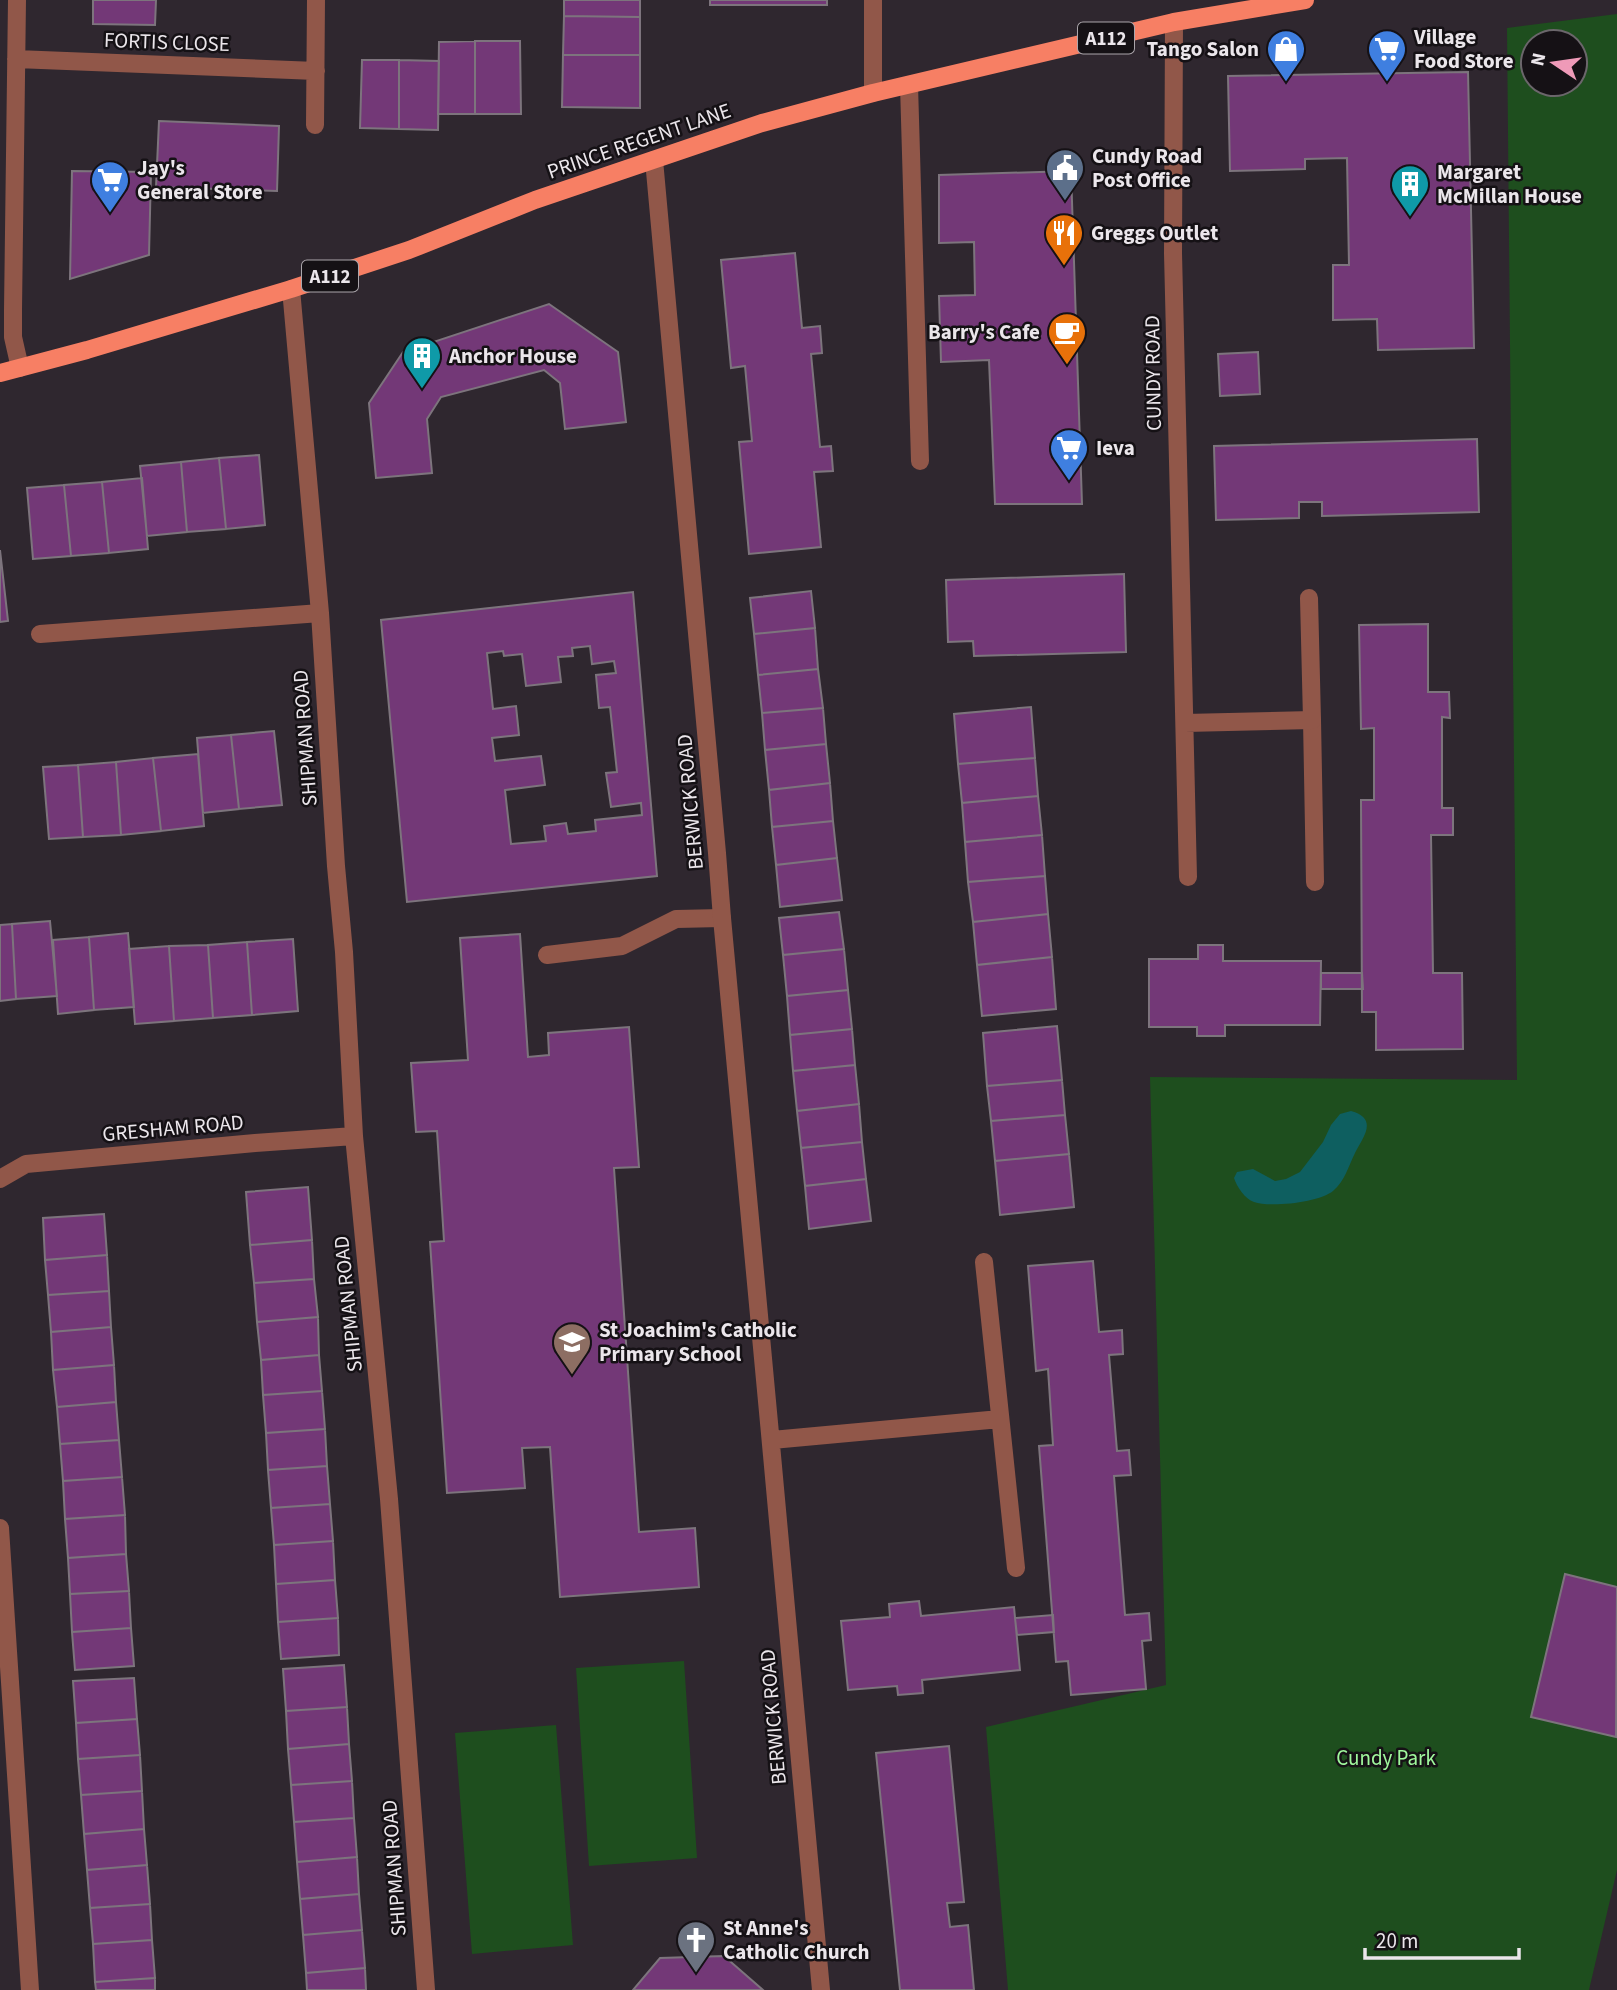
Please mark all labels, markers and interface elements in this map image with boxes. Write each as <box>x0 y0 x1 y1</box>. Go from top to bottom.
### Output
road number: A112 <box>1078 22 1134 54</box>
place label: Village Food Store <box>1413 22 1514 76</box>
street label: FORTIS CLOSE <box>104 25 230 59</box>
shop icon: Tango Salon <box>1265 28 1307 83</box>
supermarket icon: Village Food Store <box>1366 28 1408 83</box>
north arrow <box>1519 28 1589 98</box>
place label: Tango Salon <box>1146 34 1259 64</box>
text: N <box>1524 50 1553 69</box>
street label: PRINCE REGENT LANE <box>543 95 735 187</box>
place label: Cundy Road Post Office <box>1092 141 1202 195</box>
public building icon: Cundy Road Post Office <box>1044 147 1086 202</box>
place label: Jay's General Store <box>137 153 263 207</box>
place label: Margaret McMillan House <box>1437 157 1582 211</box>
supermarket icon: Jay's General Store <box>89 159 131 214</box>
building icon: Margaret McMillan House <box>1389 163 1431 218</box>
restaurant icon: Greggs Outlet <box>1043 212 1085 267</box>
place label: Greggs Outlet <box>1091 218 1218 248</box>
road number: A112 <box>302 260 358 292</box>
cafe icon: Barry's Cafe <box>1046 311 1088 366</box>
street label: CUNDY ROAD <box>1137 315 1169 431</box>
place label: Barry's Cafe <box>928 317 1040 347</box>
building icon: Anchor House <box>401 335 443 390</box>
place label: Anchor House <box>448 341 577 371</box>
supermarket icon: Ieva <box>1048 427 1090 482</box>
place label: Ieva <box>1096 433 1135 463</box>
street label: SHIPMAN ROAD <box>285 669 325 807</box>
street label: BERWICK ROAD <box>669 733 711 871</box>
street label: GRESHAM ROAD <box>101 1107 245 1149</box>
street label: SHIPMAN ROAD <box>326 1234 370 1374</box>
place label: St Joachim's Catholic Primary School <box>599 1315 797 1369</box>
school or university icon: St Joachim's Catholic Primary School <box>551 1321 593 1376</box>
street label: BERWICK ROAD <box>752 1648 794 1786</box>
park label: Cundy Park <box>1336 1743 1436 1773</box>
street label: SHIPMAN ROAD <box>374 1799 414 1937</box>
place label: St Anne's Catholic Church <box>723 1913 870 1967</box>
scale bar <box>1365 1916 1519 1960</box>
church icon: St Anne's Catholic Church <box>675 1919 717 1974</box>
text: 20 m <box>1376 1926 1418 1956</box>

